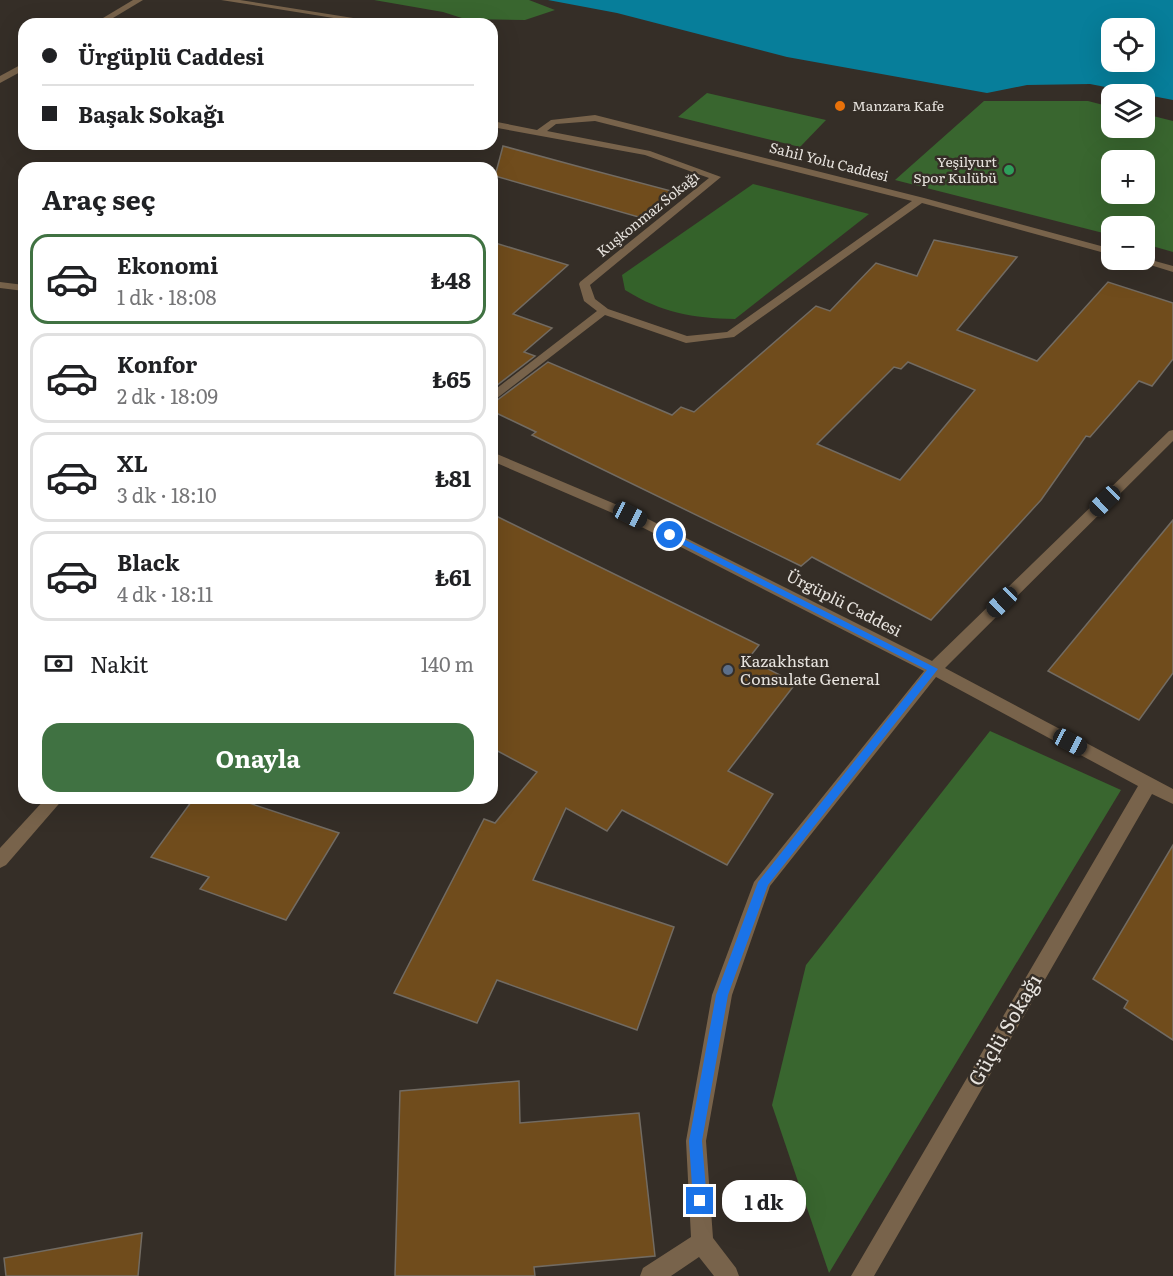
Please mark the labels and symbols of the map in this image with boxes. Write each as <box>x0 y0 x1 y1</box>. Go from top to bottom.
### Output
place label: Manzara Kafe <box>852 95 944 115</box>
marker: Manzara Kafe <box>833 99 847 113</box>
street label: Sahil Yolu Caddesi <box>768 137 891 186</box>
place label: Yeşilyurt Spor Kulübü <box>913 151 997 187</box>
marker: Yeşilyurt Spor Kulübü <box>1002 163 1016 177</box>
street label: Kuşkonmaz Sokağı <box>592 165 703 261</box>
car <box>1086 482 1124 520</box>
car <box>610 499 650 531</box>
route start <box>656 521 683 548</box>
street label: Ürgüplü Caddesi <box>783 563 906 642</box>
car <box>983 583 1021 621</box>
place label: Kazakhstan Consulate General <box>740 648 880 690</box>
marker: Kazakhstan Consulate General <box>721 663 735 677</box>
car <box>1050 726 1090 758</box>
street label: Güçlü Sokağı <box>959 967 1048 1091</box>
callout: 1 dk <box>721 1180 805 1222</box>
route end <box>686 1187 713 1214</box>

